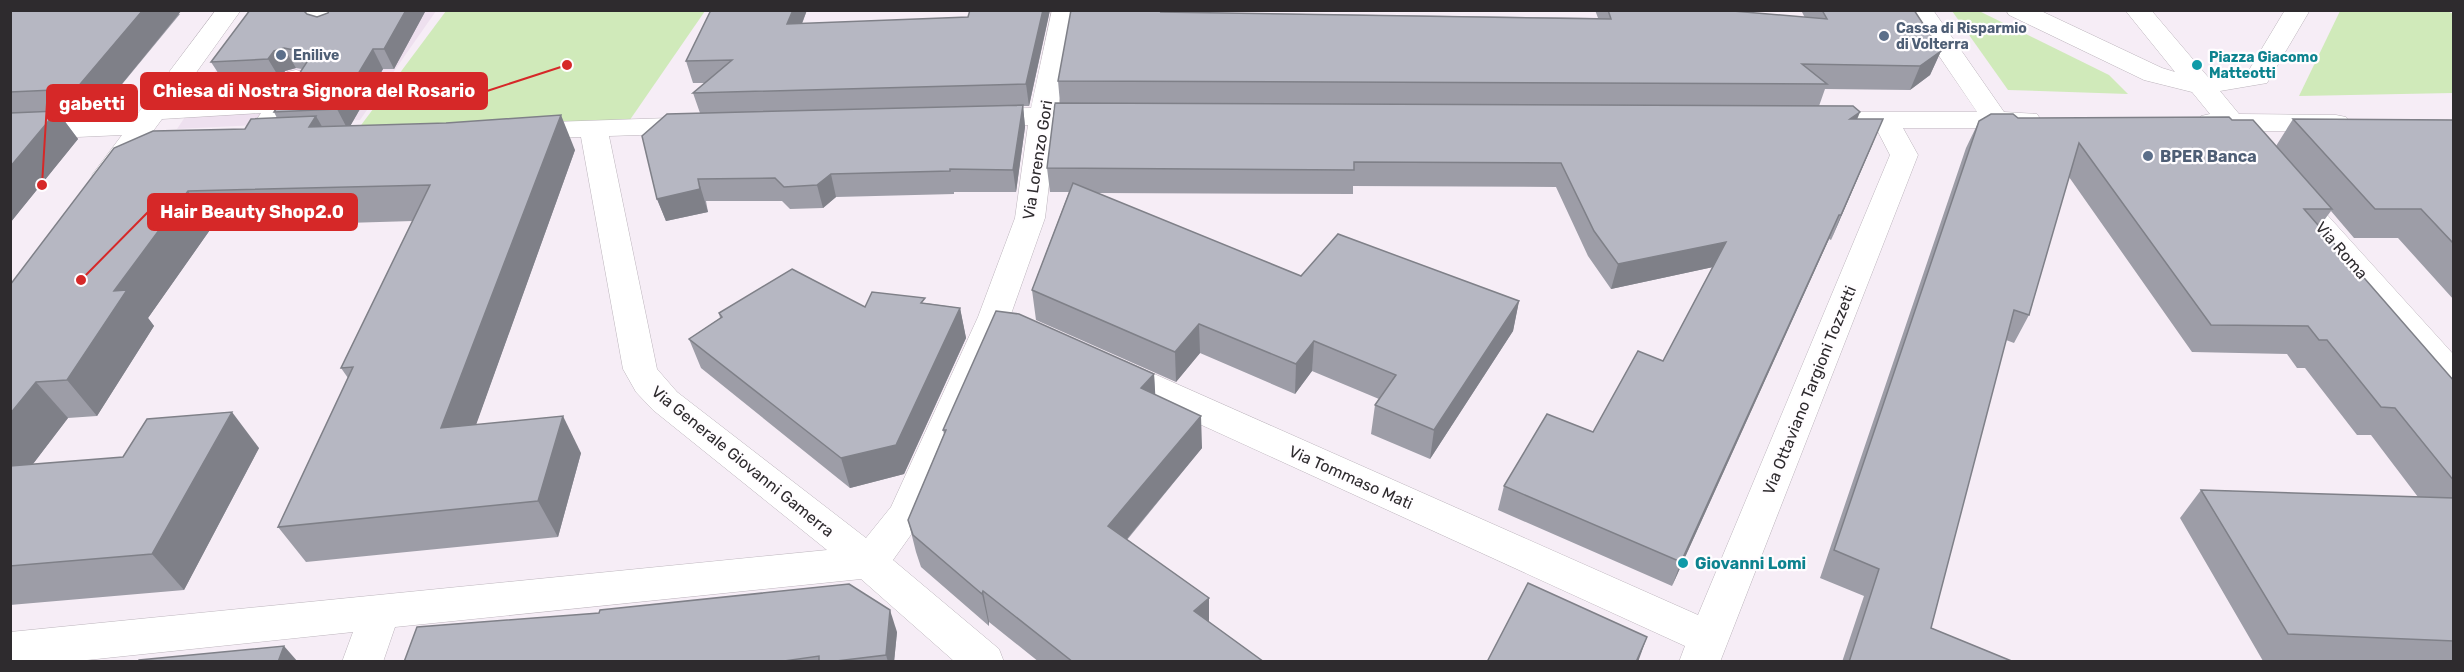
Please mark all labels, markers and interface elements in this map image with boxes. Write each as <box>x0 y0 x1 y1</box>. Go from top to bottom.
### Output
place label: Cassa di Risparmio di Volterra <box>1896 20 2027 53</box>
marker: Cassa di Risparmio di Volterra <box>1877 29 1891 43</box>
place label: Enilive <box>293 47 339 64</box>
marker: Enilive <box>274 48 288 62</box>
place label: Piazza Giacomo Matteotti <box>2209 49 2318 82</box>
marker: Piazza Giacomo Matteotti <box>2190 58 2204 72</box>
callout: Chiesa di Nostra Signora del Rosario <box>141 73 487 109</box>
text: Chiesa di Nostra Signora del Rosario <box>153 80 475 102</box>
callout: gabetti <box>47 85 137 121</box>
text: gabetti <box>59 93 125 115</box>
street label: Via Lorenzo Gori <box>1019 99 1056 221</box>
place label: BPER Banca <box>2160 147 2257 166</box>
marker: BPER Banca <box>2141 149 2155 163</box>
callout: Hair Beauty Shop2.0 <box>148 194 357 230</box>
text: Hair Beauty Shop2.0 <box>160 201 344 223</box>
street label: Via Roma <box>2312 218 2372 283</box>
street label: Via Ottaviano Targioni Tozzetti <box>1759 283 1860 497</box>
street label: Via Generale Giovanni Gamerra <box>648 382 838 541</box>
street label: Via Tommaso Mati <box>1286 442 1416 513</box>
place label: Giovanni Lomi <box>1695 554 1806 573</box>
marker: Giovanni Lomi <box>1676 556 1690 570</box>

